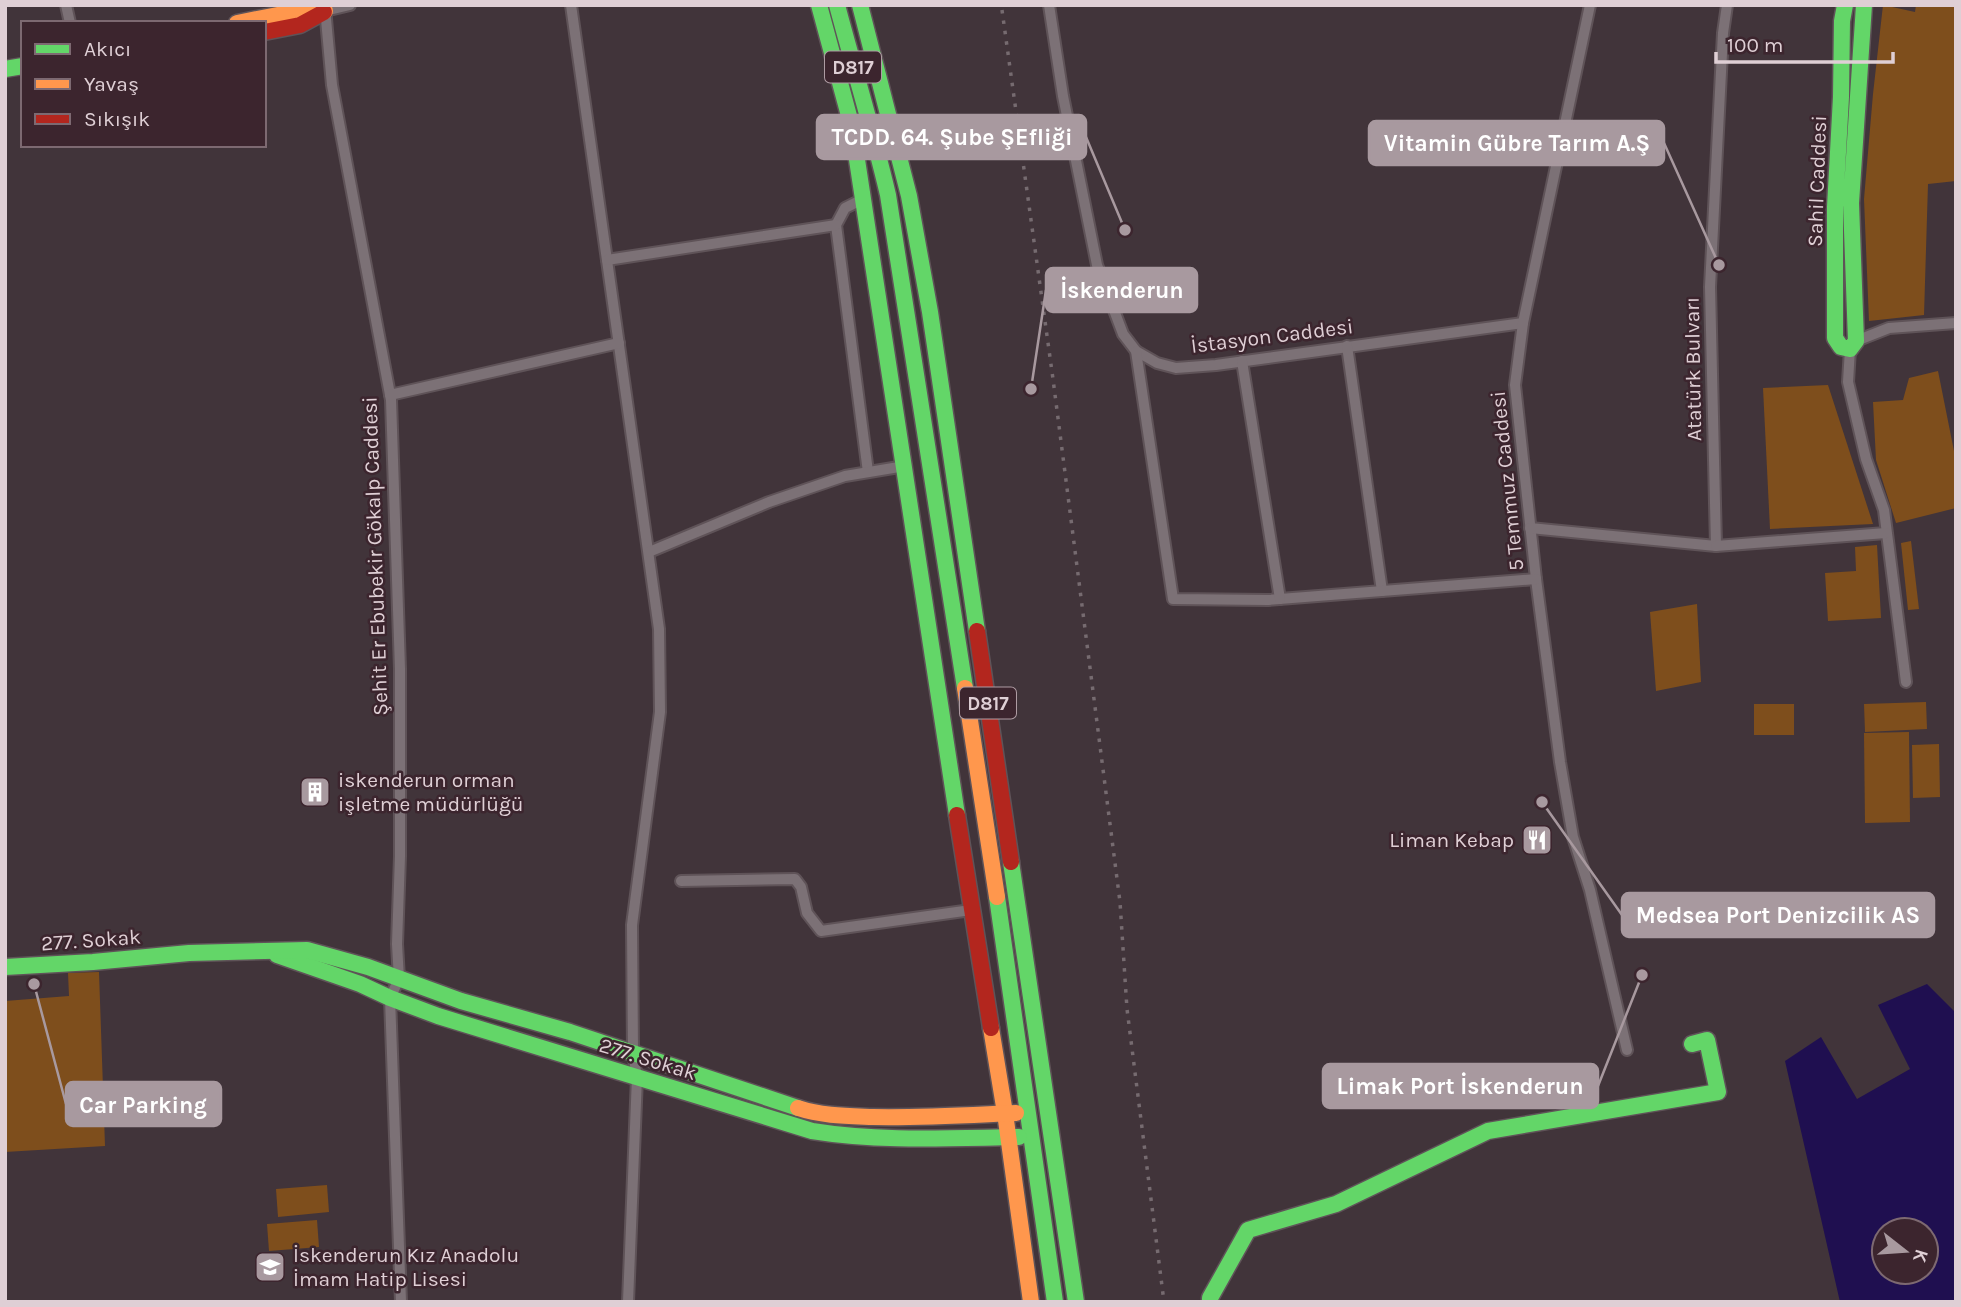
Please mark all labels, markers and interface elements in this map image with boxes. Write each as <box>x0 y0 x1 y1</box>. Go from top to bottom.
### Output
legend <box>21 21 266 147</box>
scale bar <box>1716 21 1893 65</box>
text: 100 m <box>1727 33 1784 57</box>
text: Akıcı <box>84 37 131 61</box>
road number: D817 <box>825 52 881 82</box>
text: Yavaş <box>84 72 139 96</box>
text: Sıkışık <box>84 107 150 131</box>
callout: TCDD. 64. Şube ŞEfliği <box>817 115 1086 159</box>
street label: Sahil Caddesi <box>1803 115 1831 247</box>
callout: Vitamin Gübre Tarım A.Ş <box>1369 121 1664 165</box>
text: TCDD. 64. Şube ŞEfliği <box>832 124 1072 151</box>
text: Vitamin Gübre Tarım A.Ş <box>1384 130 1650 157</box>
callout: İskenderun <box>1046 268 1197 312</box>
text: İskenderun <box>1060 276 1184 304</box>
street label: Atatürk Bulvarı <box>1680 297 1706 441</box>
street label: İstasyon Caddesi <box>1189 314 1355 358</box>
street label: 5 Temmuz Caddesi <box>1486 390 1528 572</box>
street label: Şehit Er Ebubekir Gökalp Caddesi <box>357 396 393 716</box>
road number: D817 <box>960 688 1016 718</box>
place label: iskenderun orman işletme müdürlüğü <box>338 768 524 816</box>
building icon: iskenderun orman işletme müdürlüğü <box>298 775 332 809</box>
restaurant icon: Liman Kebap <box>1520 823 1554 857</box>
place label: Liman Kebap <box>1389 828 1514 852</box>
callout: Medsea Port Denizcilik AS <box>1622 893 1934 937</box>
text: Medsea Port Denizcilik AS <box>1636 902 1920 929</box>
street label: 277. Sokak <box>40 925 142 955</box>
street label: 277. Sokak <box>597 1033 699 1085</box>
callout: Limak Port İskenderun <box>1323 1064 1598 1108</box>
text: Limak Port İskenderun <box>1336 1072 1584 1100</box>
callout: Car Parking <box>66 1082 221 1126</box>
text: Car Parking <box>79 1092 207 1119</box>
north arrow <box>1870 1216 1940 1286</box>
place label: İskenderun Kız Anadolu İmam Hatip Lisesi <box>293 1243 519 1291</box>
text: K <box>1908 1247 1933 1265</box>
school or university icon: İskenderun Kız Anadolu İmam Hatip Lisesi <box>253 1250 287 1284</box>

